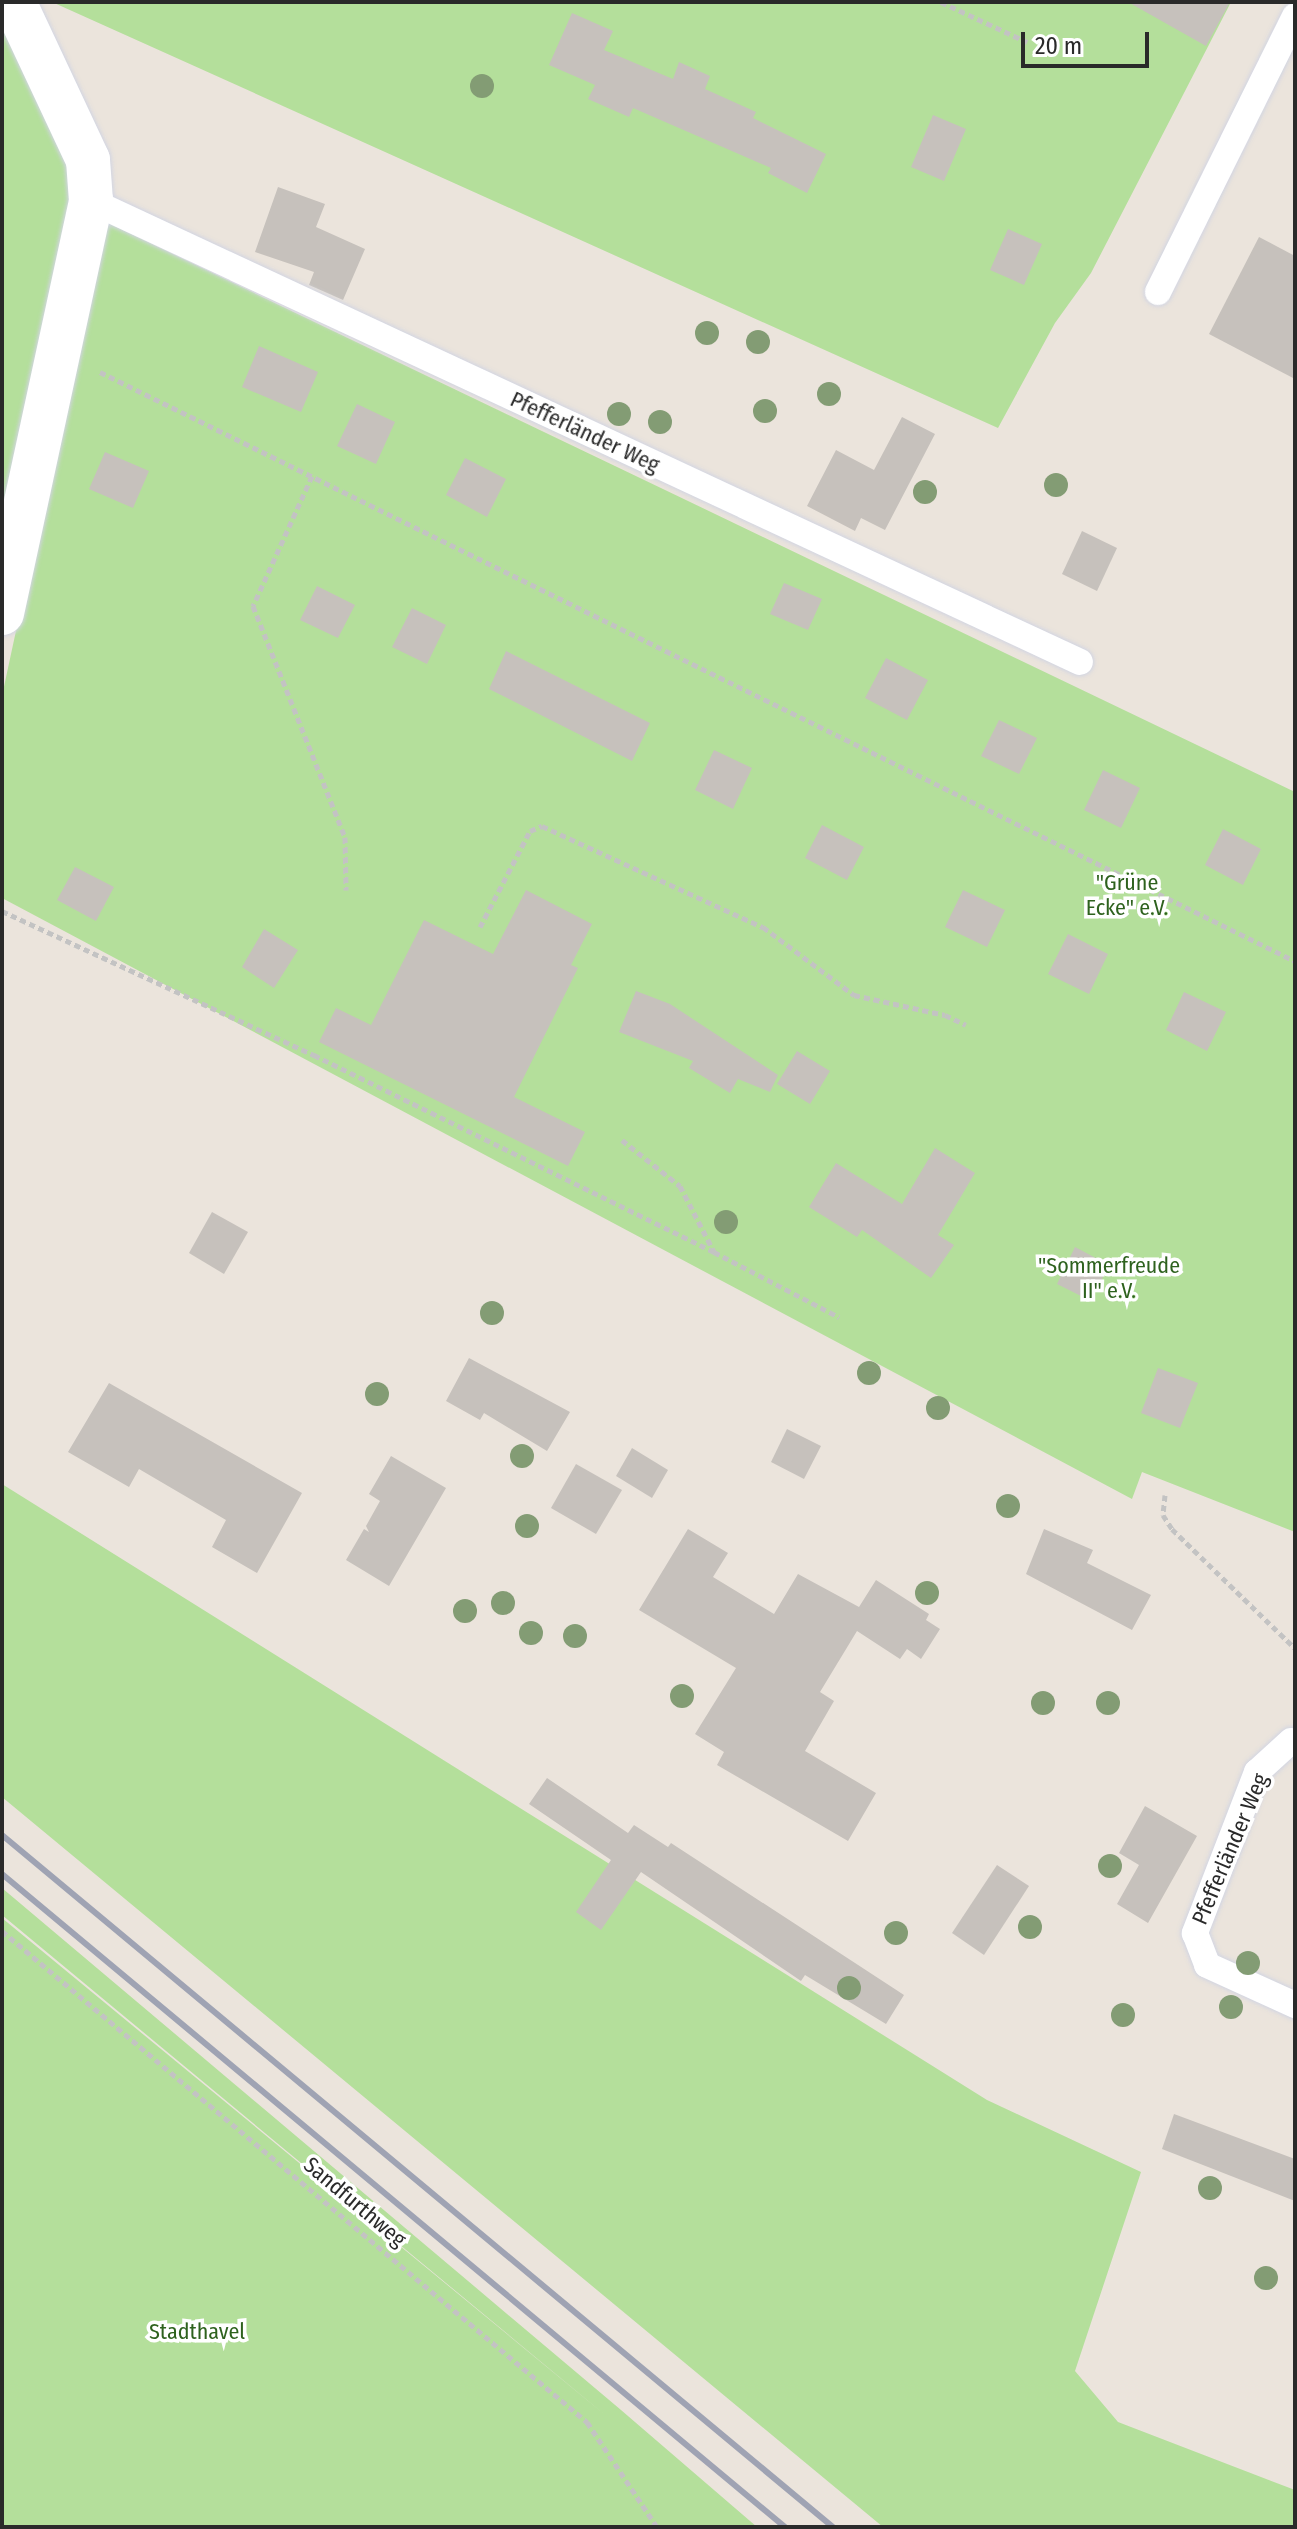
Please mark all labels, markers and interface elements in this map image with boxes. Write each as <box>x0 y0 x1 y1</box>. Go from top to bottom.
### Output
scale bar <box>1025 16 1153 66</box>
text: 20 m <box>1035 32 1082 60</box>
street label: Pfefferländer Weg <box>506 386 664 478</box>
park label: "Grüne Ecke" e.V. <box>1086 869 1168 920</box>
park label: "Sommerfreude II" e.V. <box>1038 1252 1180 1304</box>
street label: Pfefferländer Weg <box>1186 1769 1274 1929</box>
street label: Sandfurthweg <box>298 2152 412 2252</box>
park label: Stadthavel <box>149 2319 245 2345</box>

